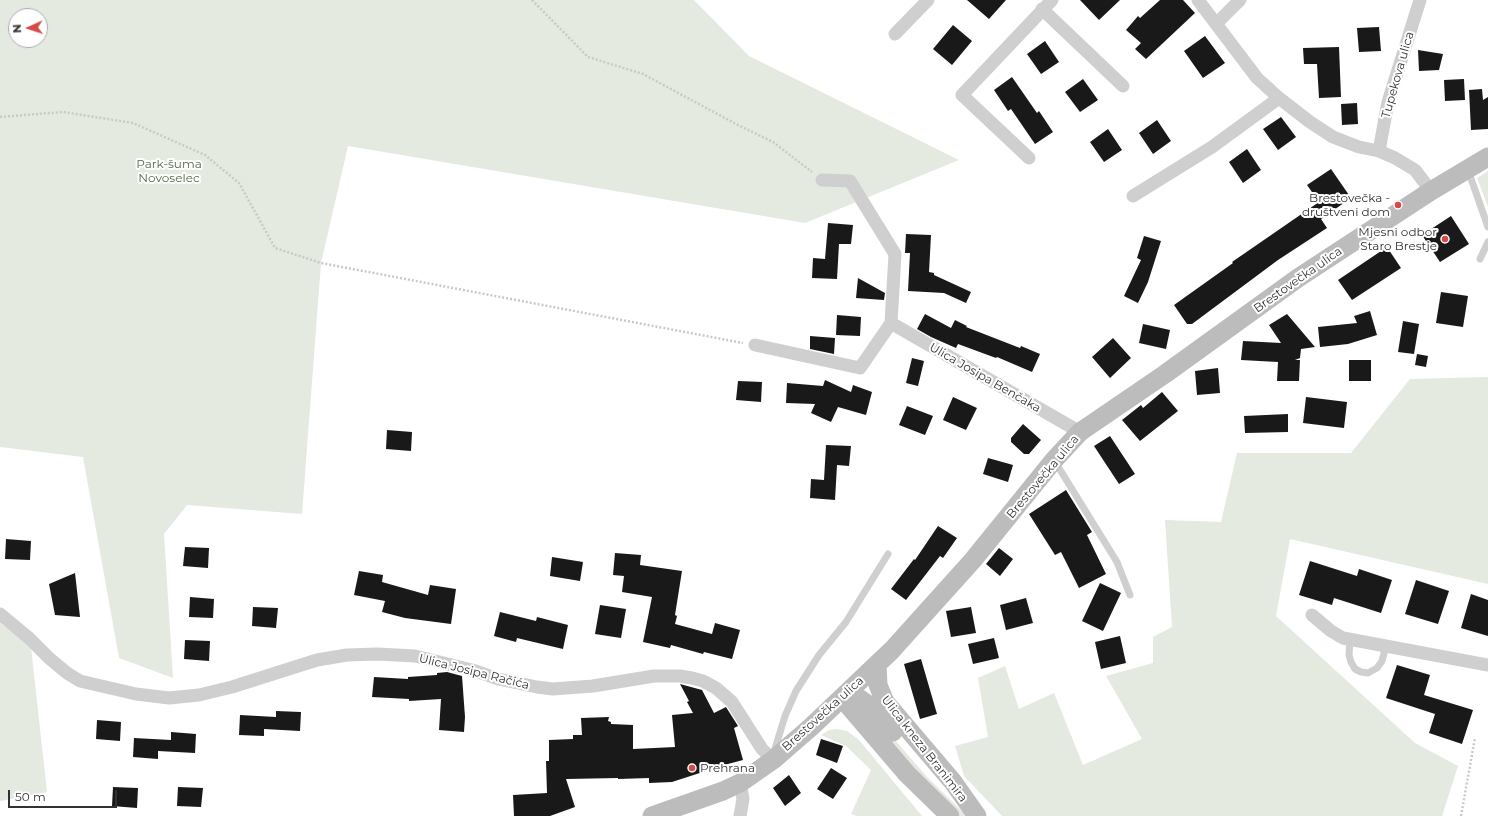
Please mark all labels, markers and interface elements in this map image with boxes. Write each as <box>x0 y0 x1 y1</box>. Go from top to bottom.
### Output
north arrow <box>8 8 48 48</box>
text: N <box>10 24 24 33</box>
street label: Tupekova ulica <box>1379 30 1417 120</box>
park label: Park-šuma Novoselec <box>136 157 202 185</box>
place label: Brestovečka - društveni dom <box>1302 191 1390 219</box>
marker: Brestovečka - društveni dom <box>1393 200 1403 210</box>
place label: Mjesni odbor Staro Brestje <box>1358 225 1437 253</box>
marker: Mjesni odbor Staro Brestje <box>1440 234 1450 244</box>
street label: Brestovečka ulica <box>1251 244 1345 316</box>
street label: Ulica Josipa Benčaka <box>927 340 1043 416</box>
street label: Brestovečka ulica <box>1004 432 1082 522</box>
street label: Ulica Josipa Račića <box>417 651 531 693</box>
street label: Brestovečka ulica <box>779 674 867 754</box>
street label: Ulica kneza Branimira <box>878 693 970 805</box>
place label: Prehrana <box>700 761 755 775</box>
marker: Prehrana <box>687 763 697 773</box>
scale bar <box>10 782 119 808</box>
text: 50 m <box>15 789 46 804</box>

